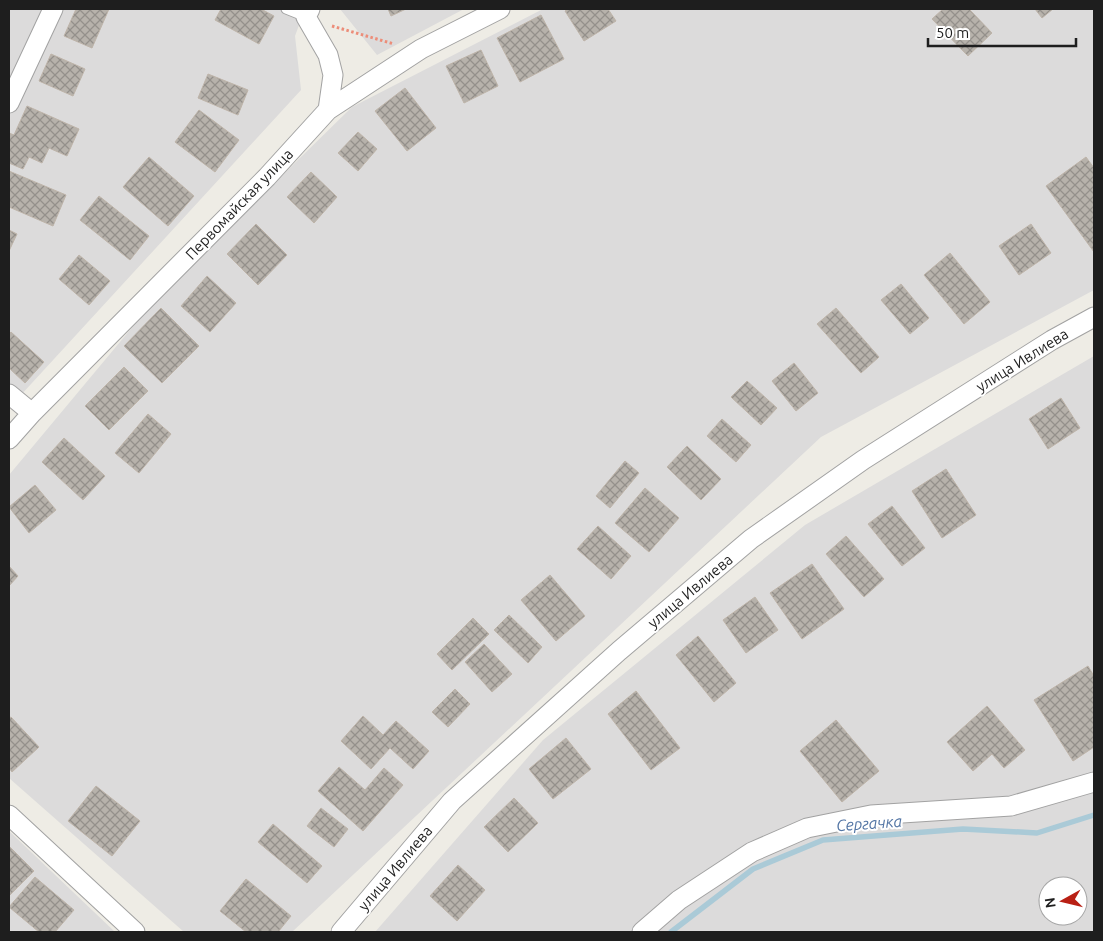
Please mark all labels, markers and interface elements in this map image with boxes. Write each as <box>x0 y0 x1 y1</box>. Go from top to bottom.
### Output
scale bar <box>928 15 1076 47</box>
text: 50 m <box>936 24 969 41</box>
street label: Первомайская улица <box>182 145 296 263</box>
street label: улица Ивлиева <box>973 325 1071 395</box>
street label: улица Ивлиева <box>644 551 736 631</box>
water label: Сергачка <box>835 812 903 834</box>
street label: улица Ивлиева <box>355 822 435 914</box>
north arrow <box>1038 876 1088 926</box>
text: N <box>1041 897 1059 909</box>

